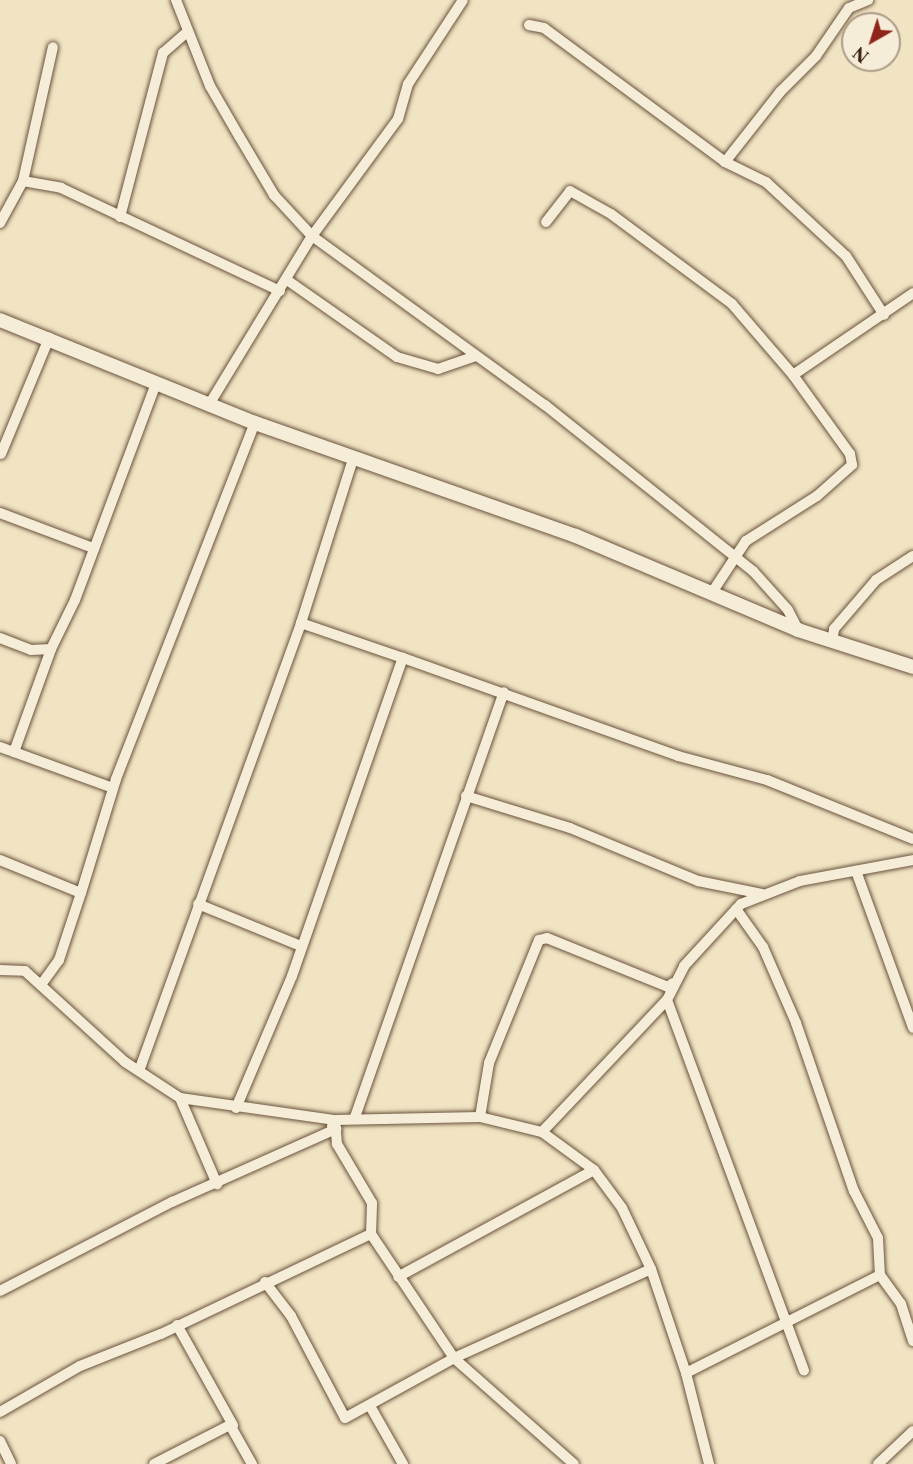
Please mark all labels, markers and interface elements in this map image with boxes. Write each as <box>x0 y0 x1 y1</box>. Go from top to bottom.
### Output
north arrow <box>841 12 901 72</box>
text: N <box>849 42 873 67</box>

